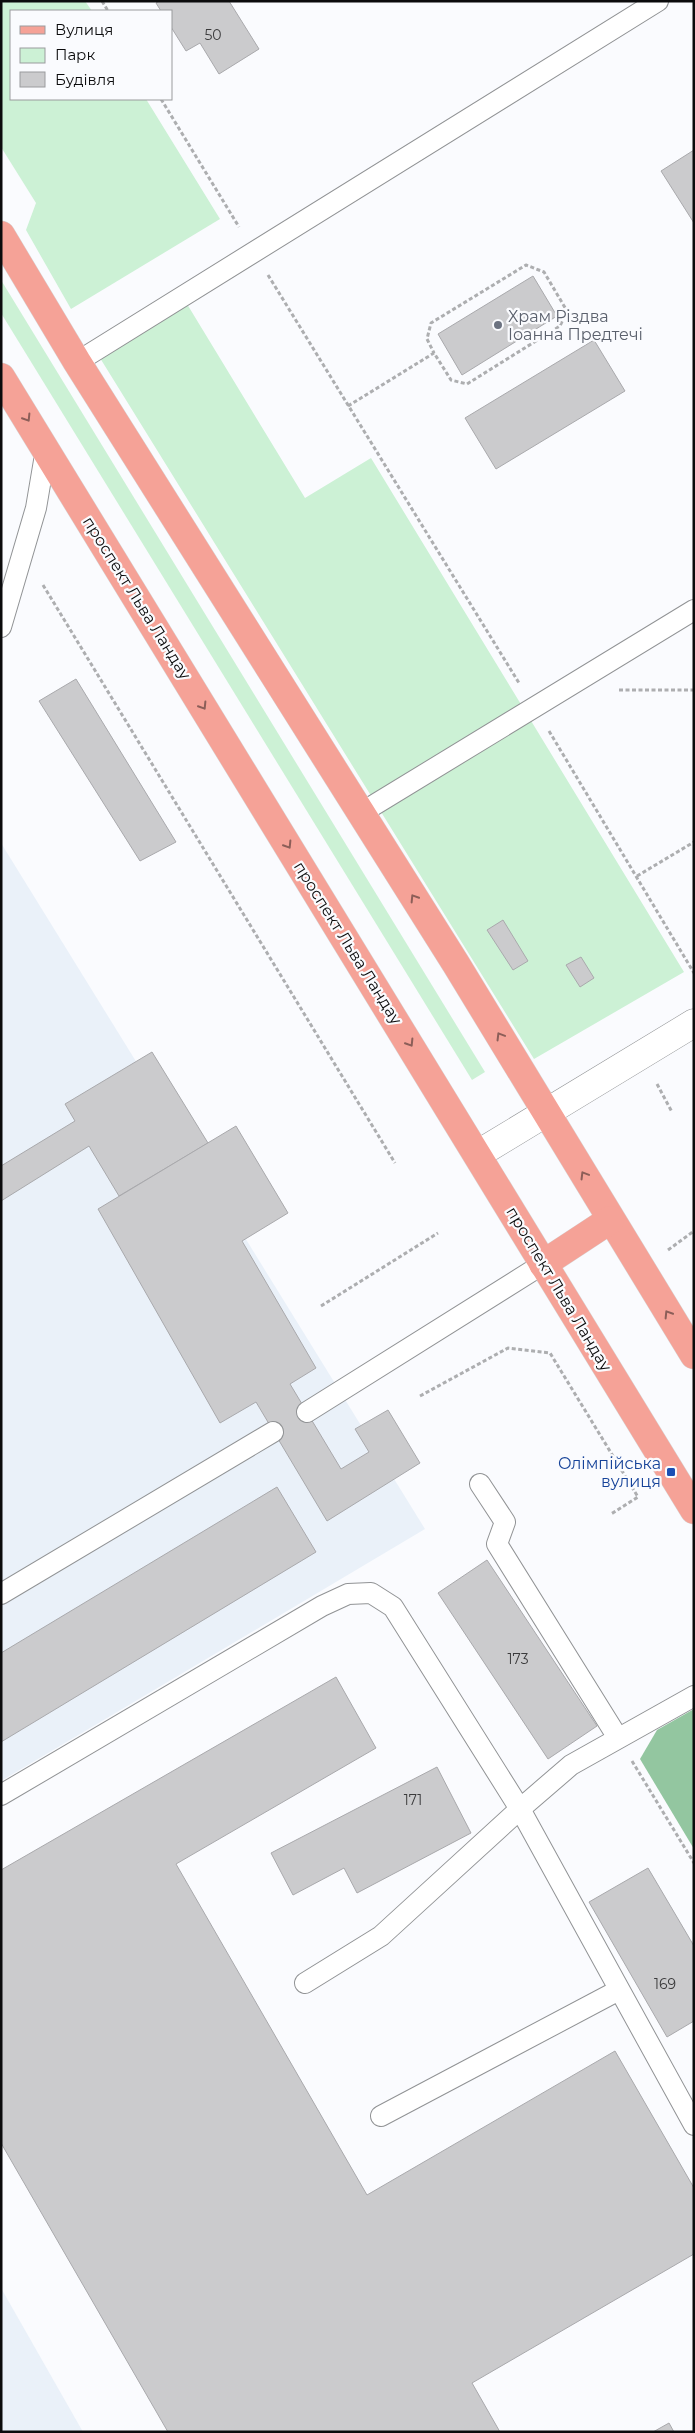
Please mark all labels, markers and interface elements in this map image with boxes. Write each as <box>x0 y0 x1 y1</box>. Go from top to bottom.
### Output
legend <box>10 10 172 100</box>
text: Вулиця <box>55 20 113 39</box>
house number: 50 <box>204 26 222 44</box>
text: Парк <box>55 45 95 64</box>
text: Будівля <box>55 70 115 89</box>
place label: Храм Різдва Іоанна Предтечі <box>508 307 643 344</box>
marker: Храм Різдва Іоанна Предтечі <box>492 319 504 331</box>
one-way arrow <box>20 413 30 422</box>
street label: проспект Льва Ландау <box>79 513 195 683</box>
one-way arrow <box>197 701 207 710</box>
one-way arrow <box>282 839 292 848</box>
street label: проспект Льва Ландау <box>290 858 406 1028</box>
one-way arrow <box>411 894 421 903</box>
one-way arrow <box>496 1033 506 1042</box>
one-way arrow <box>403 1037 413 1046</box>
one-way arrow <box>580 1172 590 1181</box>
street label: проспект Льва Ландау <box>502 1203 616 1375</box>
one-way arrow <box>665 1310 674 1320</box>
place label: Олімпійська вулиця <box>558 1454 661 1491</box>
marker: Олімпійська вулиця <box>665 1466 677 1478</box>
house number: 173 <box>507 1650 529 1668</box>
house number: 171 <box>404 1791 422 1809</box>
house number: 169 <box>654 1975 676 1993</box>

